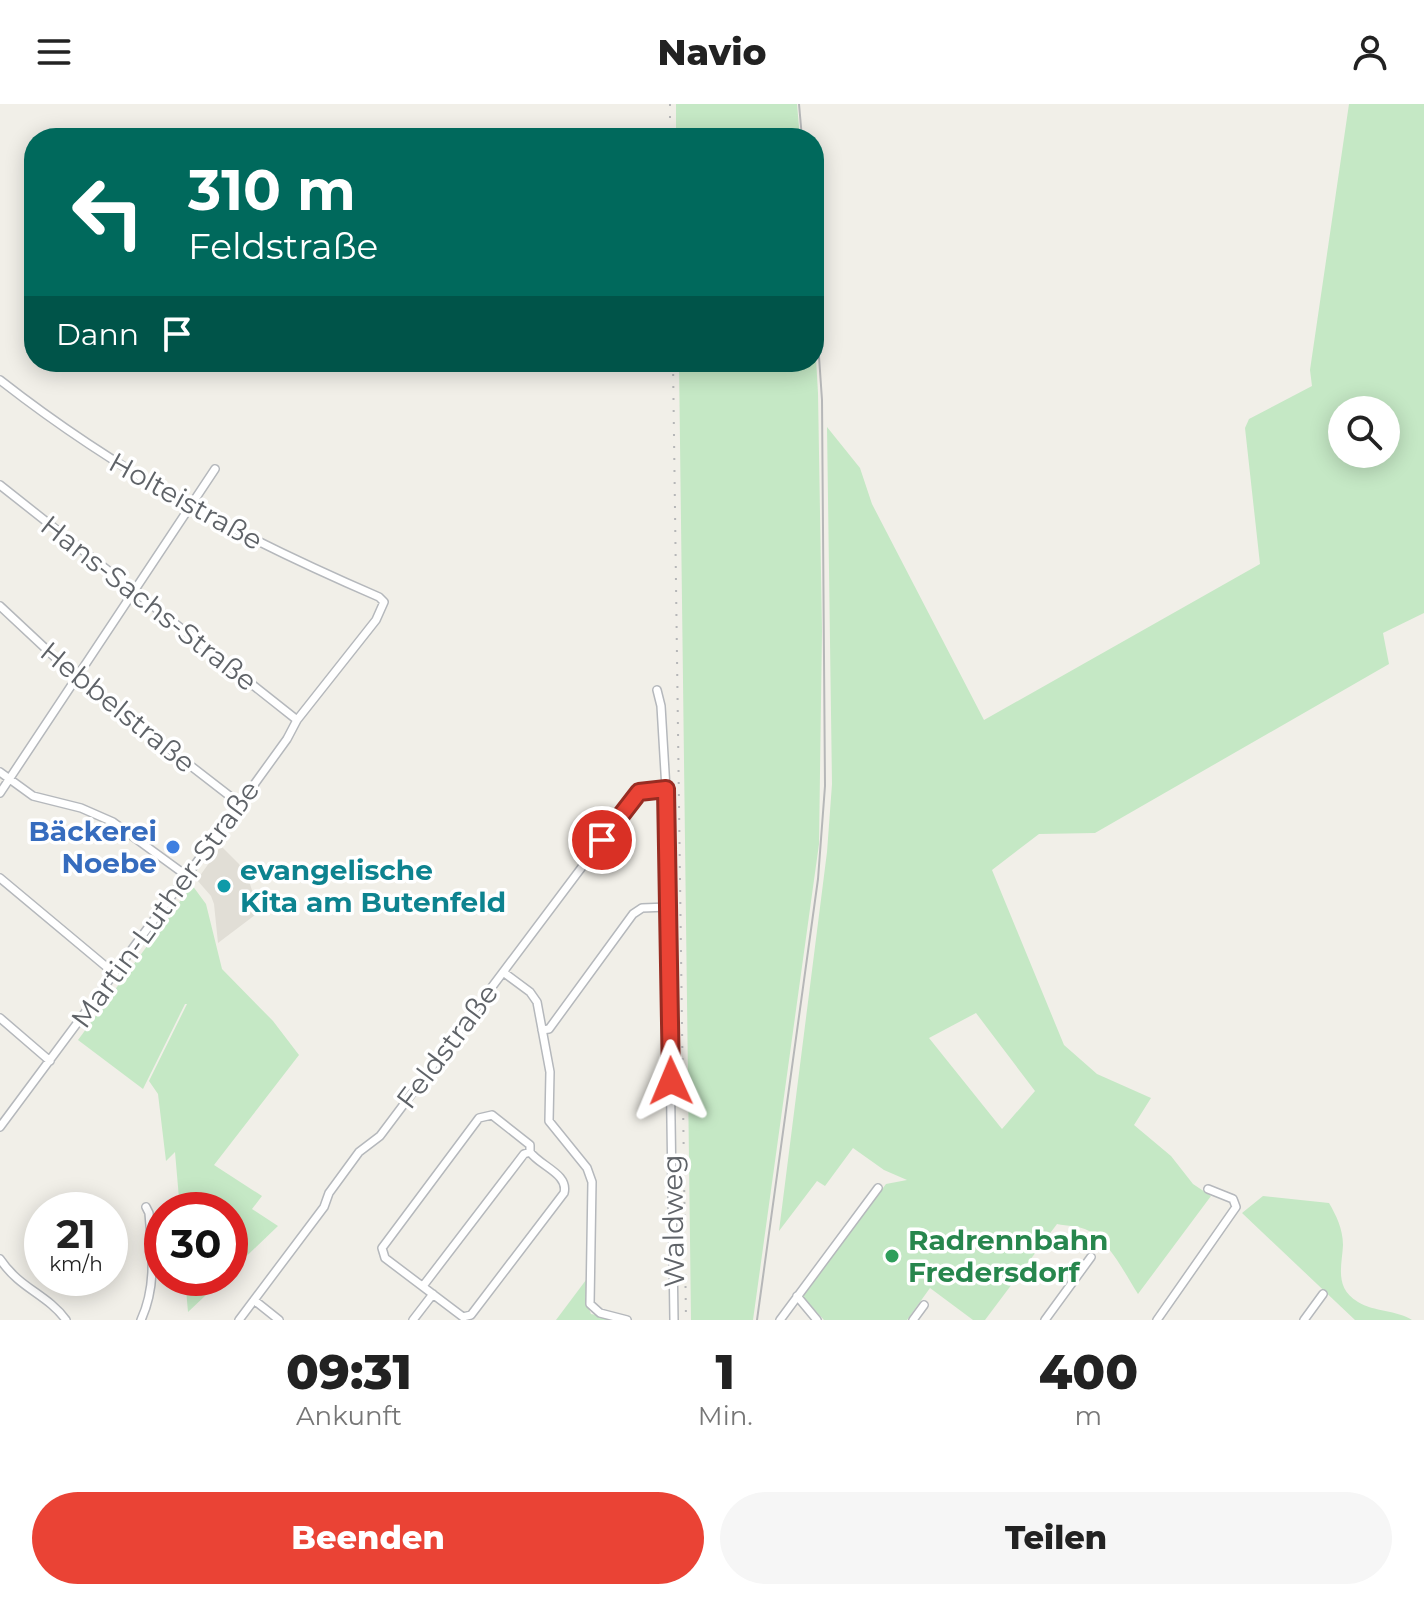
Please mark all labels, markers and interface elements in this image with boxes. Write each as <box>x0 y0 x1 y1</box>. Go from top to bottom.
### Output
icon: menu <box>32 30 76 74</box>
text: Navio <box>658 30 766 74</box>
icon: person <box>1348 30 1392 74</box>
text: 310 m <box>188 156 356 224</box>
icon: left <box>56 160 160 264</box>
text: Feldstraße <box>188 224 378 268</box>
icon: arrive <box>155 312 199 356</box>
text: Dann <box>56 316 139 353</box>
map controls <box>1328 396 1400 468</box>
button: search <box>1328 396 1400 468</box>
street label: Holteistraße <box>103 445 269 557</box>
street label: Hans-Sachs-Straße <box>34 508 264 698</box>
street label: Hebbelstraße <box>34 634 202 780</box>
street label: Martin-Luther-Straße <box>64 774 266 1034</box>
pin <box>568 806 636 874</box>
place label: Bäckerei Noebe <box>28 814 157 880</box>
icon: arrive <box>580 818 624 862</box>
marker: Bäckerei Noebe <box>164 838 182 856</box>
place label: evangelische Kita am Butenfeld <box>240 853 506 919</box>
marker: evangelische Kita am Butenfeld <box>215 877 233 895</box>
street label: Feldstraße <box>389 977 505 1115</box>
position arrow <box>629 1039 713 1123</box>
street label: Waldweg <box>655 1154 691 1288</box>
speed limit sign: 30 <box>144 1192 248 1296</box>
text: 21 <box>56 1209 96 1258</box>
place label: Radrennbahn Fredersdorf <box>908 1223 1108 1289</box>
marker: Radrennbahn Fredersdorf <box>883 1247 901 1265</box>
text: km/h <box>49 1252 103 1276</box>
text: 09:31 <box>286 1343 412 1401</box>
text: 1 <box>716 1343 735 1401</box>
text: 400 <box>1039 1343 1138 1401</box>
text: Ankunft <box>296 1400 402 1432</box>
text: Min. <box>698 1400 753 1432</box>
text: m <box>1075 1400 1102 1432</box>
button: Beenden <box>32 1492 704 1584</box>
button: Teilen <box>720 1492 1392 1584</box>

